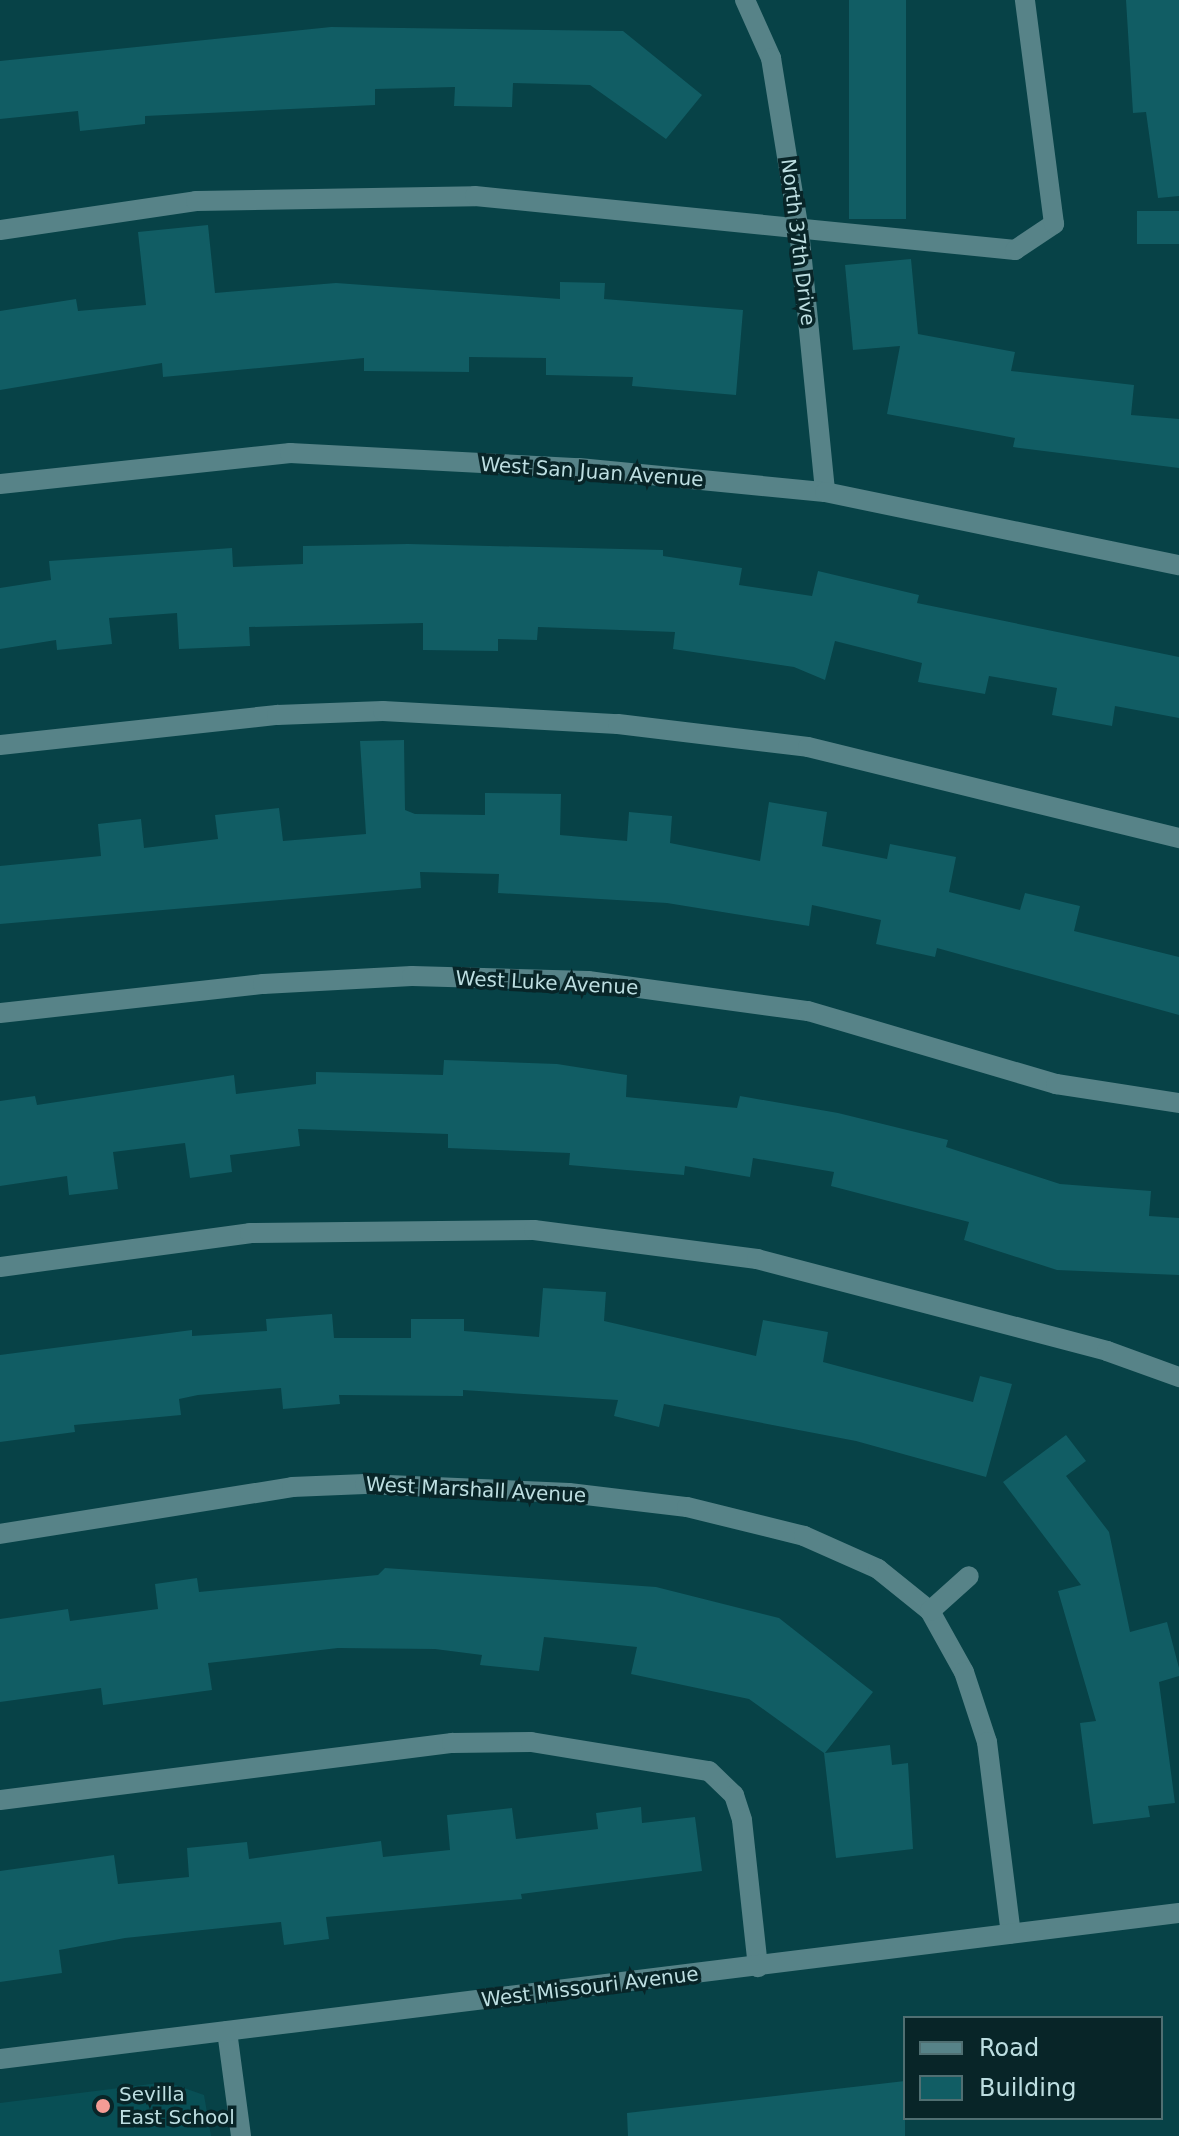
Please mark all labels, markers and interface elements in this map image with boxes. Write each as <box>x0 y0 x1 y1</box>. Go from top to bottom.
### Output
street label: North 37th Drive <box>776 157 820 327</box>
street label: West San Juan Avenue <box>480 452 704 492</box>
street label: West Luke Avenue <box>455 966 639 1000</box>
street label: West Marshall Avenue <box>365 1472 587 1508</box>
street label: West Missouri Avenue <box>480 1962 700 2012</box>
legend <box>903 2016 1163 2120</box>
text: Road <box>979 2034 1039 2062</box>
text: Building <box>979 2074 1076 2102</box>
place label: Sevilla East School <box>119 2082 235 2129</box>
marker: Sevilla East School <box>94 2097 112 2115</box>

